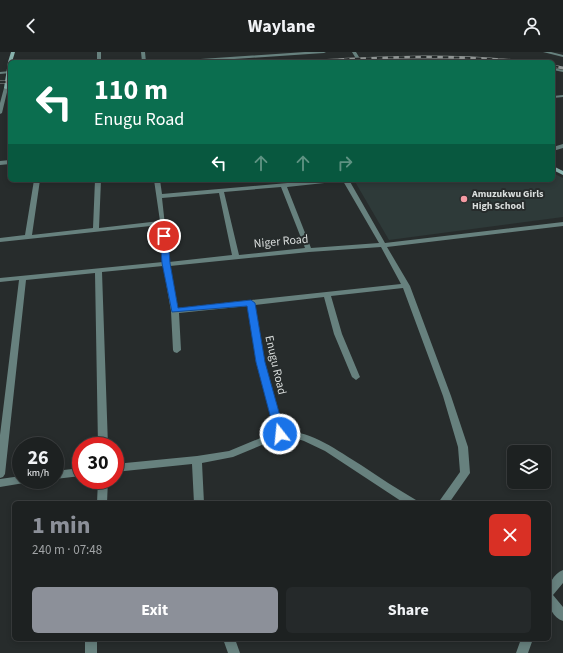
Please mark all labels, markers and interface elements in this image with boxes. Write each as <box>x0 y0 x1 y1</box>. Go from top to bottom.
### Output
text: Waylane <box>248 14 315 39</box>
icon: back <box>20 15 42 37</box>
icon: person <box>521 15 543 37</box>
text: 110 m <box>94 70 168 110</box>
icon: left <box>28 76 80 128</box>
text: Enugu Road <box>94 107 184 132</box>
icon: left <box>208 152 230 174</box>
icon: ahead <box>250 152 272 174</box>
icon: ahead <box>292 152 314 174</box>
icon: right <box>334 152 356 174</box>
place label: Amuzukwu Girls High School <box>471 187 544 213</box>
marker: Amuzukwu Girls High School <box>459 194 469 204</box>
pin <box>147 219 181 253</box>
icon: arrive <box>153 225 175 247</box>
street label: Niger Road <box>253 231 309 252</box>
street label: Enugu Road <box>260 334 291 396</box>
position arrow <box>259 413 301 455</box>
speed limit sign: 30 <box>72 437 124 489</box>
text: 26 <box>27 444 49 472</box>
map controls <box>507 445 551 489</box>
button: layers <box>507 445 551 489</box>
text: km/h <box>27 466 49 480</box>
text: 1 min <box>32 508 90 543</box>
button: close <box>489 514 531 556</box>
text: 240 m · 07:48 <box>32 541 102 559</box>
button: Exit <box>32 587 278 633</box>
button: Share <box>286 587 531 633</box>

